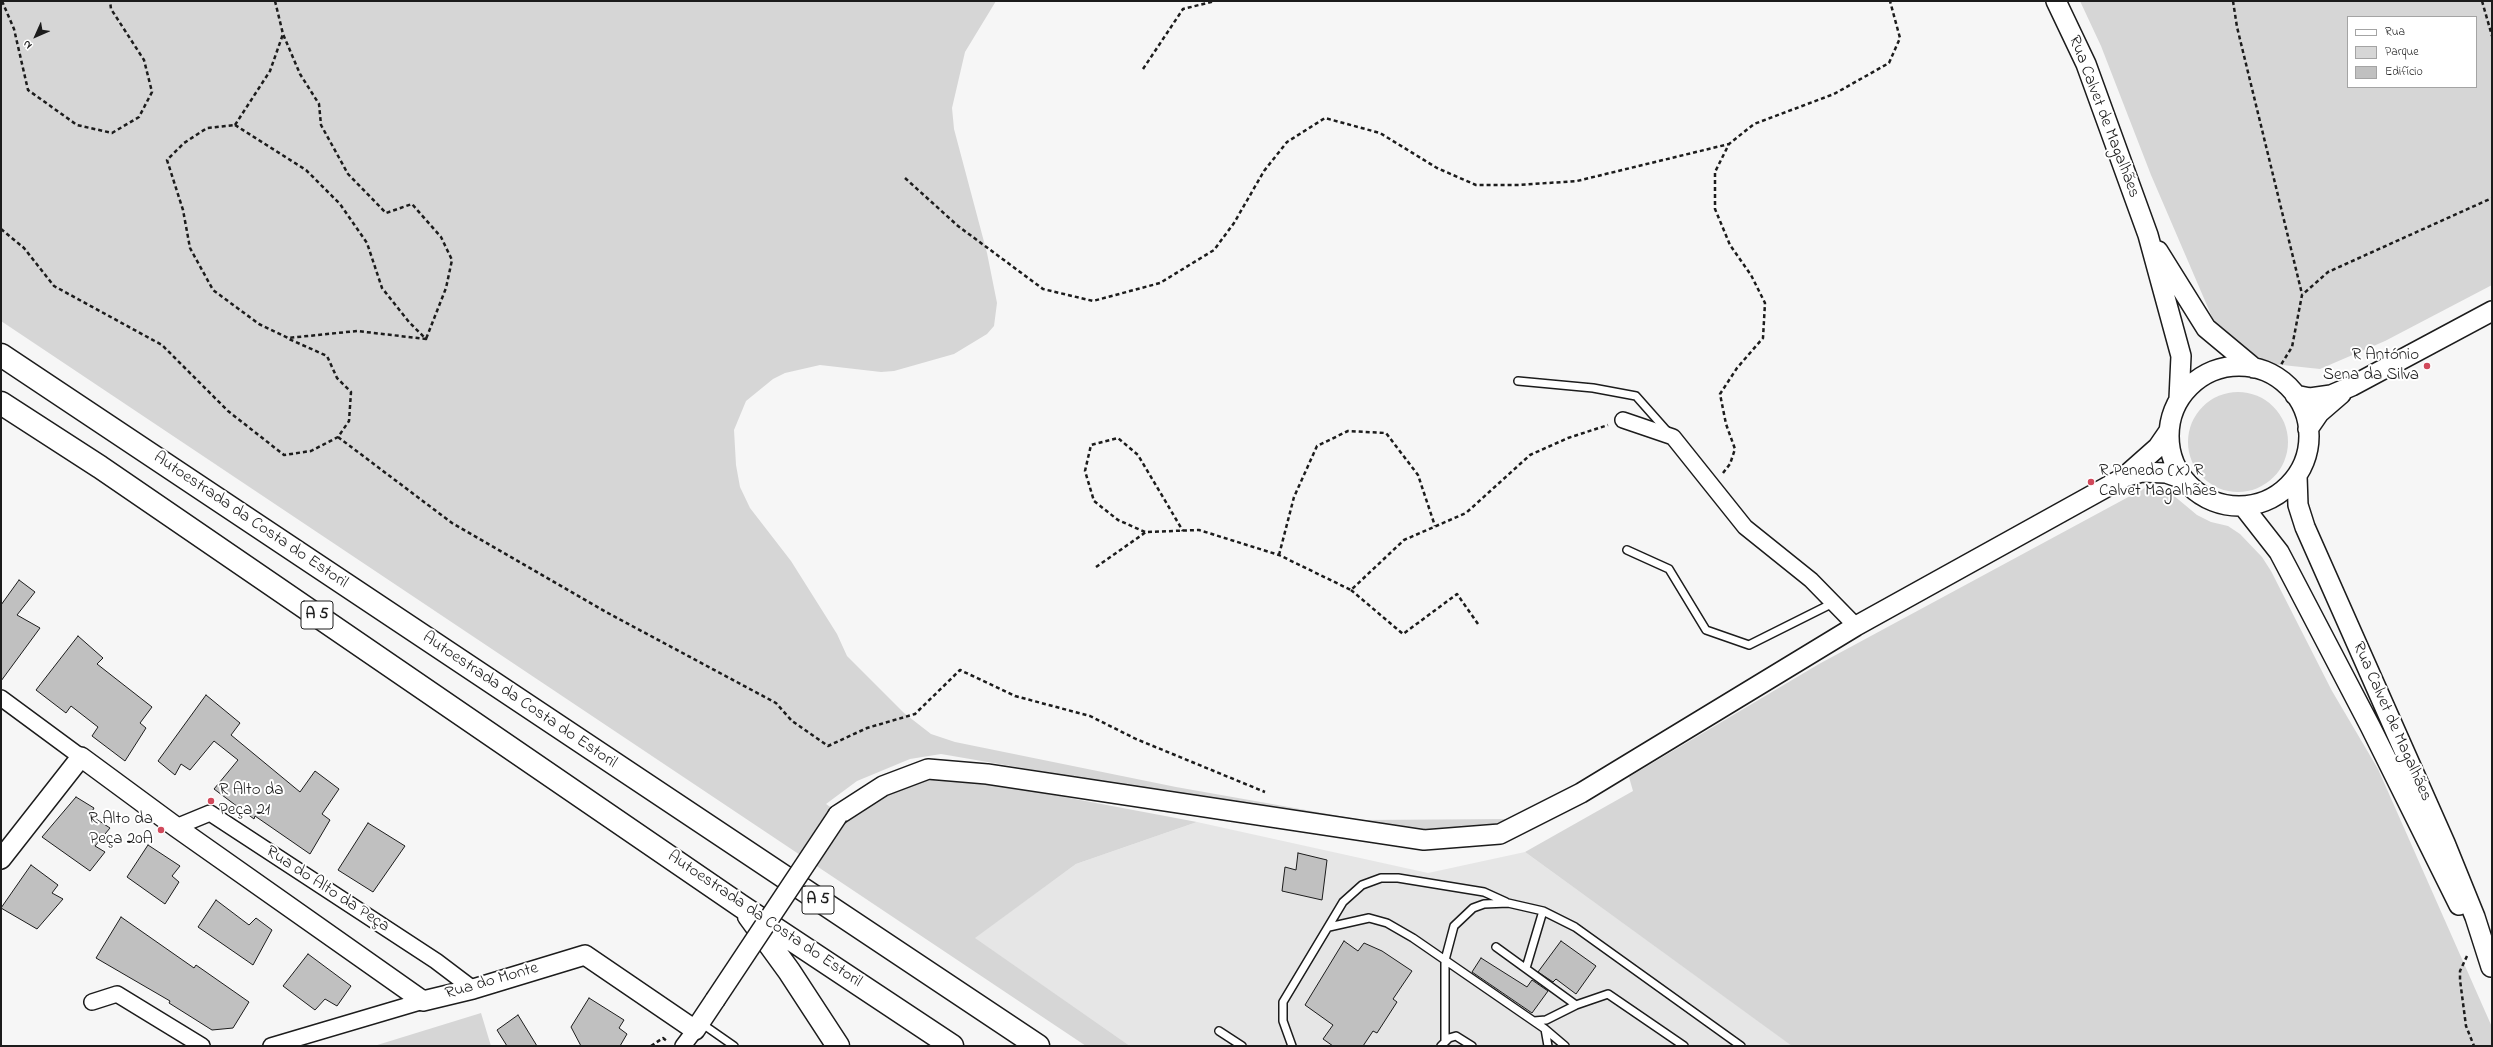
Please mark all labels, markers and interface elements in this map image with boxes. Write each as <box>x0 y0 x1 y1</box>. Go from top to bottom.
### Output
north arrow <box>16 16 56 56</box>
legend <box>2347 16 2477 88</box>
text: Rua <box>2385 23 2405 41</box>
street label: Rua Calvet de Magalhães <box>2063 33 2143 201</box>
text: N <box>19 36 36 53</box>
text: Parque <box>2385 43 2419 61</box>
text: Edifício <box>2385 63 2423 81</box>
place label: R António Sena da Silva <box>2323 346 2419 386</box>
marker: R António Sena da Silva <box>2422 361 2432 371</box>
street label: Autoestrada da Costa do Estoril <box>149 448 351 594</box>
place label: R Penedo (X) R Calvet Magalhães <box>2099 462 2217 502</box>
marker: R Penedo (X) R Calvet Magalhães <box>2086 477 2096 487</box>
road number: A 5 <box>301 601 333 629</box>
street label: Autoestrada da Costa do Estoril <box>418 628 620 774</box>
street label: Rua Calvet de Magalhães <box>2347 639 2435 805</box>
place label: R Alto da Peça 21 <box>219 781 284 821</box>
marker: R Alto da Peça 21 <box>206 796 216 806</box>
place label: R Alto da Peça 20A <box>88 810 153 850</box>
marker: R Alto da Peça 20A <box>156 825 166 835</box>
street label: Rua do Alto da Peça <box>261 842 393 938</box>
street label: Autoestrada da Costa do Estoril <box>663 847 865 993</box>
road number: A 5 <box>802 886 834 914</box>
street label: Rua do Monte <box>443 959 541 1005</box>

